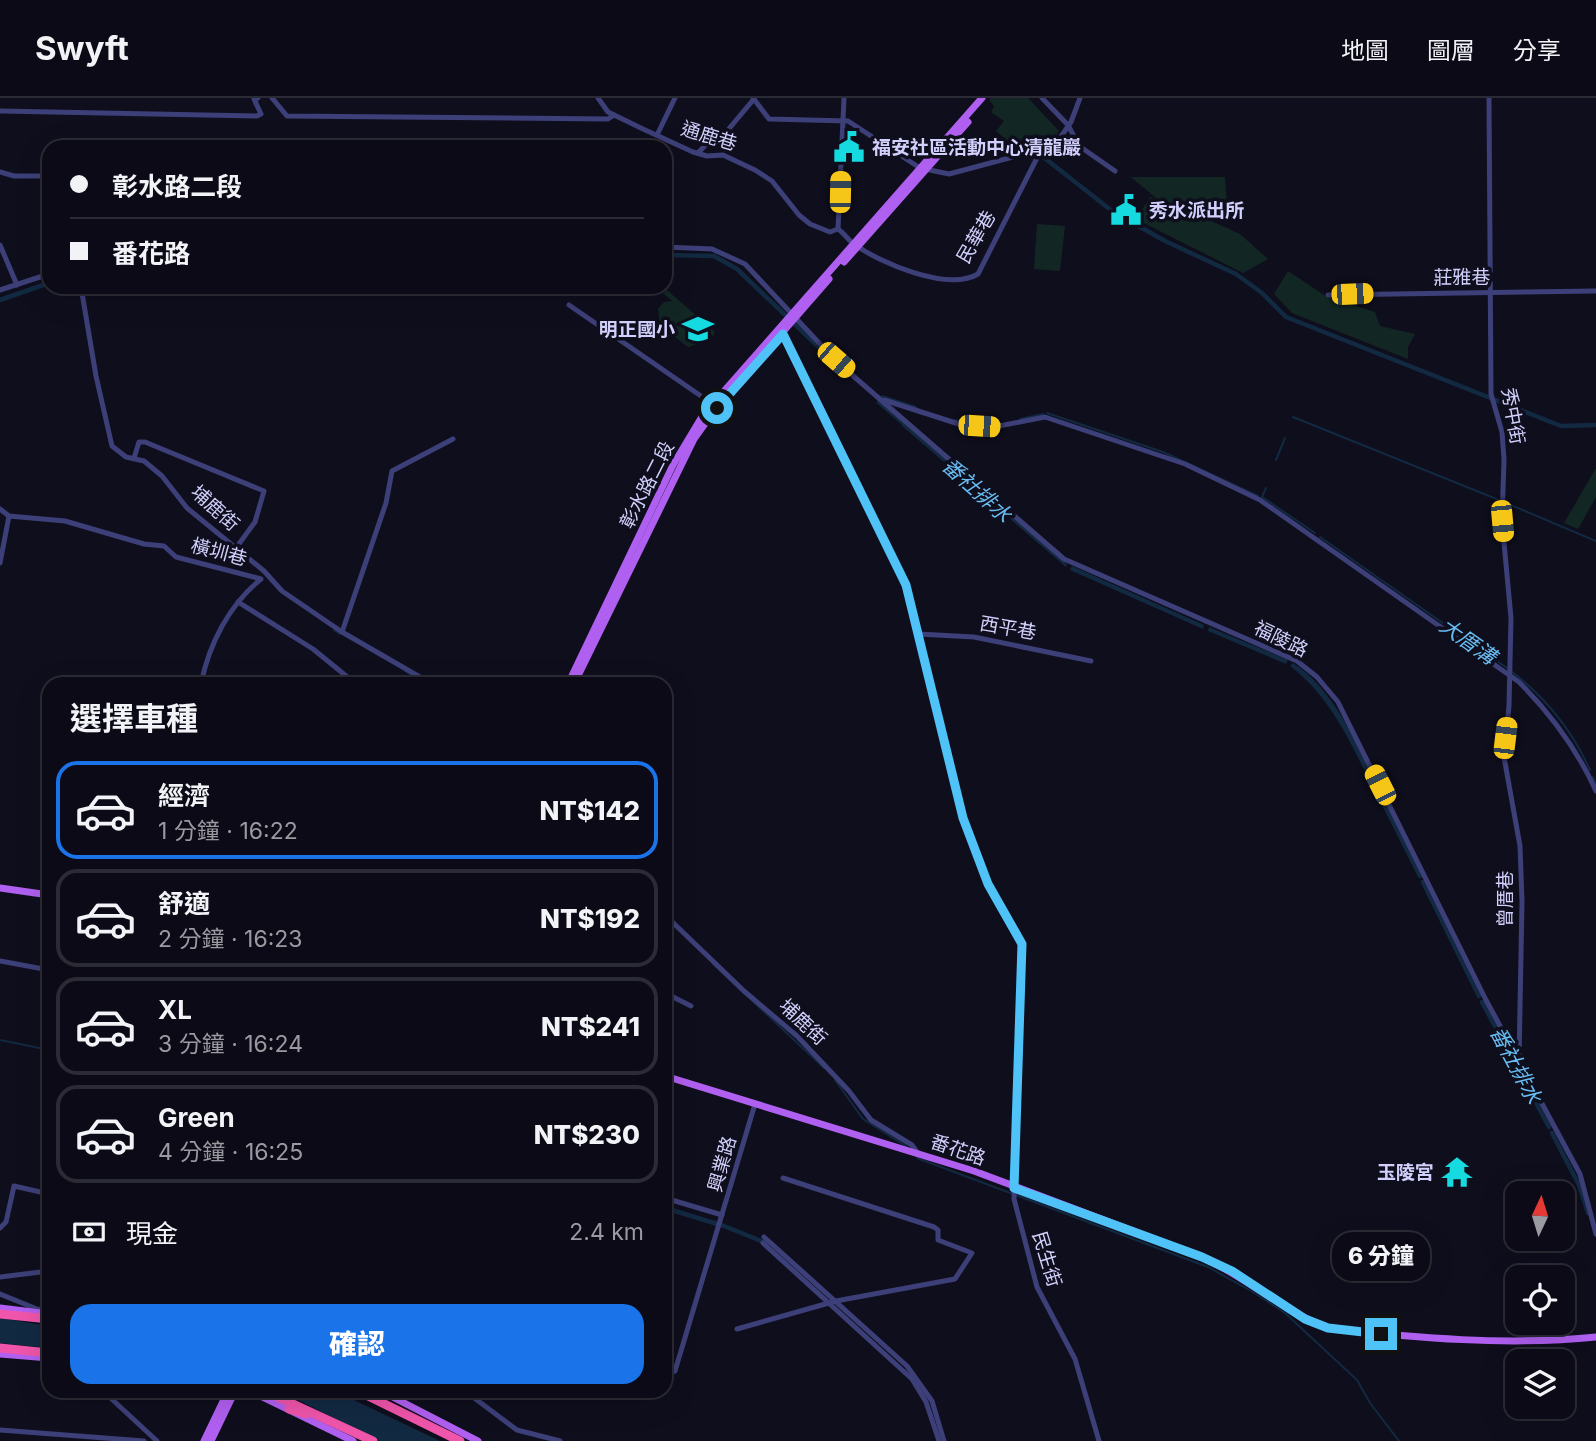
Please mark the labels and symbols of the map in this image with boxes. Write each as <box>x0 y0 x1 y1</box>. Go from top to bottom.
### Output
street label: 通鹿巷 <box>678 117 740 155</box>
public building icon: 福安社區活動中心清龍巖 <box>832 130 866 164</box>
place label: 福安社區活動中心清龍巖 <box>872 136 1081 159</box>
car <box>830 171 851 213</box>
public building icon: 秀水派出所 <box>1109 193 1143 227</box>
place label: 秀水派出所 <box>1149 199 1244 222</box>
street label: 民華巷 <box>952 207 1000 267</box>
street label: 莊雅巷 <box>1433 266 1491 289</box>
car <box>1331 283 1374 305</box>
school or university icon: 明正國小 <box>681 312 715 346</box>
place label: 明正國小 <box>599 318 675 341</box>
car <box>814 338 859 382</box>
street label: 秀中街 <box>1497 386 1529 446</box>
route start <box>701 392 733 424</box>
car <box>958 414 1001 438</box>
street label: 彰水路二段 <box>615 437 679 533</box>
water label: 番社排水 <box>937 453 1017 528</box>
street label: 埔鹿街 <box>186 480 244 536</box>
car <box>1490 499 1515 543</box>
street label: 橫圳巷 <box>188 534 250 570</box>
street label: 西平巷 <box>978 612 1038 644</box>
water label: 大厝溝 <box>1435 613 1503 671</box>
street label: 福陵路 <box>1250 616 1312 662</box>
car <box>1493 716 1518 760</box>
car <box>1362 762 1399 808</box>
street label: 曾厝巷 <box>1494 870 1517 928</box>
street label: 埔鹿街 <box>774 994 832 1050</box>
water label: 番社排水 <box>1485 1022 1547 1109</box>
street label: 番花路 <box>927 1130 989 1170</box>
street label: 興業路 <box>703 1133 741 1195</box>
temple icon: 玉陵宮 <box>1440 1155 1474 1189</box>
place label: 玉陵宮 <box>1377 1161 1434 1184</box>
north arrow <box>1505 1181 1575 1251</box>
street label: 民生街 <box>1028 1228 1066 1290</box>
callout: 6 分鐘 <box>1332 1232 1430 1282</box>
route end <box>1365 1318 1397 1350</box>

